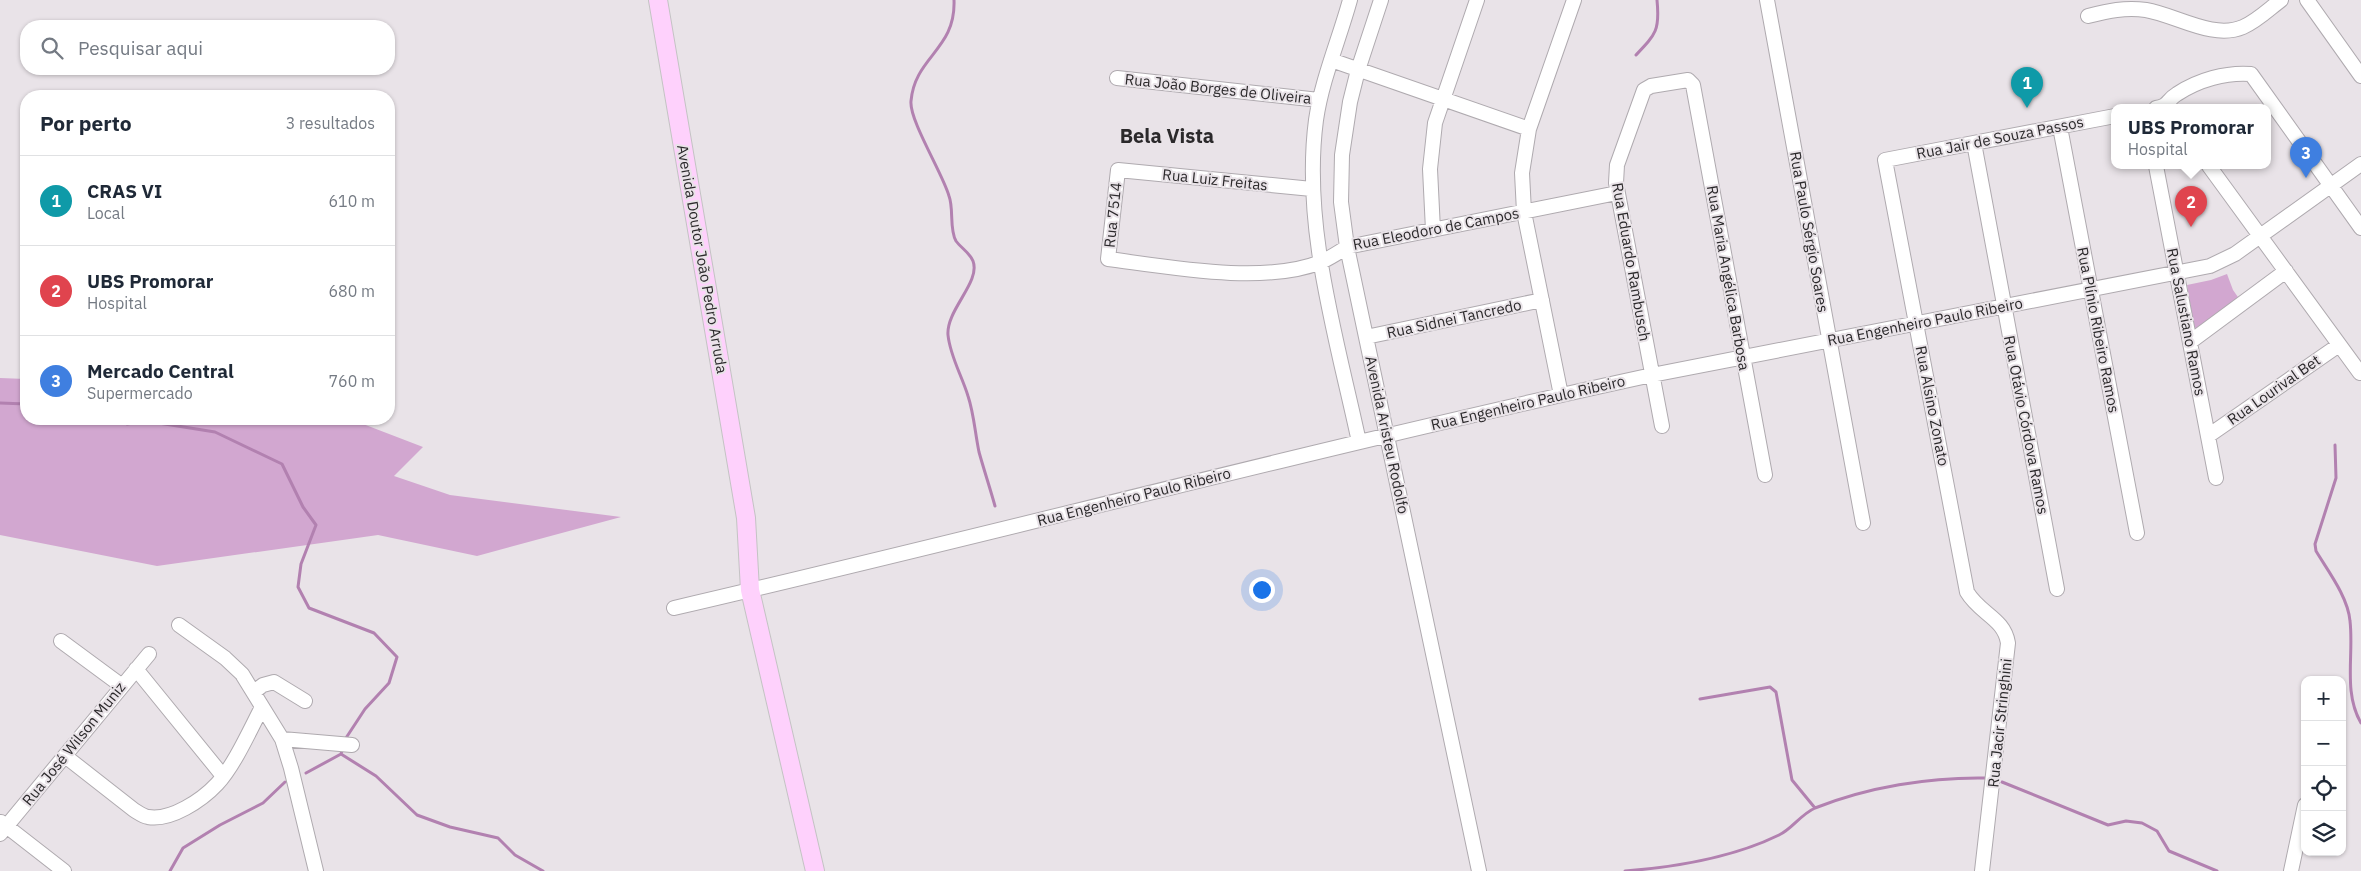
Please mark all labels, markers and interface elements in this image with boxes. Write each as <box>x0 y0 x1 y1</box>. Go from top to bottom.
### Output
search box <box>20 20 395 75</box>
icon: search <box>38 34 66 62</box>
text: Pesquisar aqui <box>78 36 203 60</box>
pin: 1 <box>2011 67 2043 108</box>
street label: Rua João Borges de Oliveira <box>1124 69 1312 108</box>
popup <box>2111 104 2271 169</box>
text: Por perto <box>40 109 132 137</box>
street label: Rua Jair de Souza Passos <box>1915 112 2085 163</box>
text: 3 resultados <box>286 113 375 133</box>
text: UBS Promorar <box>2128 115 2254 139</box>
district label: Bela Vista <box>1120 122 1214 149</box>
pin: 3 <box>2290 137 2322 178</box>
text: Hospital <box>2128 139 2188 159</box>
street label: Avenida Doutor João Pedro Arruda <box>673 143 732 375</box>
street label: Rua Paulo Sérgio Soares <box>1786 150 1833 314</box>
street label: Rua Luiz Freitas <box>1161 165 1269 194</box>
text: CRAS VI <box>87 179 162 203</box>
street label: Rua 7514 <box>1100 181 1125 249</box>
street label: Rua Eduardo Rambusch <box>1608 181 1655 343</box>
street label: Rua Maria Angélica Barbosa <box>1703 184 1754 372</box>
pin: 2 <box>2175 186 2207 227</box>
text: 1 <box>51 191 61 211</box>
text: 610 m <box>328 191 375 211</box>
text: Local <box>87 203 125 223</box>
street label: Rua Eleodoro de Campos <box>1351 203 1521 254</box>
street label: Rua Plínio Ribeiro Ramos <box>2073 245 2124 414</box>
street label: Rua Salustiano Ramos <box>2163 246 2210 397</box>
text: UBS Promorar <box>87 269 213 293</box>
text: 2 <box>51 281 61 301</box>
text: 680 m <box>328 281 375 301</box>
text: Hospital <box>87 293 147 313</box>
street label: Rua Engenheiro Paulo Ribeiro <box>1826 293 2024 350</box>
street label: Rua Sidnei Tancredo <box>1385 295 1523 342</box>
street label: Rua Otávio Córdova Ramos <box>2000 334 2053 516</box>
street label: Rua Alsino Zonato <box>1912 344 1953 468</box>
street label: Rua Lourival Bet <box>2223 350 2324 429</box>
street label: Avenida Aristeu Rodolfo <box>1361 354 1414 516</box>
text: Mercado Central <box>87 359 234 383</box>
text: 3 <box>51 371 61 391</box>
text: 760 m <box>328 371 375 391</box>
street label: Rua Engenheiro Paulo Ribeiro <box>1429 371 1627 434</box>
text: Supermercado <box>87 383 193 403</box>
street label: Rua Engenheiro Paulo Ribeiro <box>1035 463 1233 530</box>
your location <box>1249 577 1275 603</box>
street label: Rua Jacir Stringhini <box>1983 657 2016 789</box>
map controls <box>2301 676 2346 856</box>
button: + <box>2301 676 2346 721</box>
street label: Rua José Wilson Muniz <box>18 678 129 809</box>
button: − <box>2301 721 2346 766</box>
button: locate <box>2301 766 2346 811</box>
button: layers <box>2301 811 2346 856</box>

